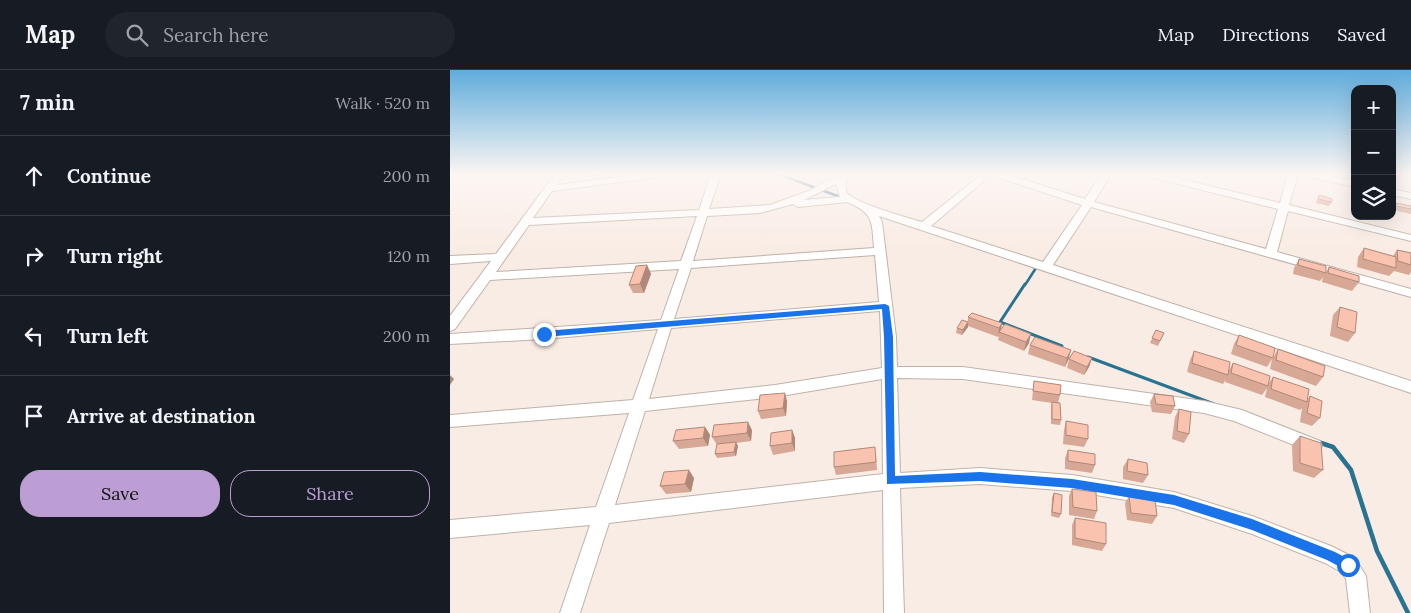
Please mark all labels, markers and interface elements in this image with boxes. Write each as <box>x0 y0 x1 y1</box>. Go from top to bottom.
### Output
search box <box>105 12 455 57</box>
text: Map <box>25 19 75 50</box>
icon: search <box>123 21 151 49</box>
text: Search here <box>163 23 269 47</box>
text: Map <box>1158 23 1194 46</box>
text: Directions <box>1222 23 1309 46</box>
text: Saved <box>1337 23 1386 46</box>
map controls <box>1351 85 1396 220</box>
button: + <box>1351 85 1396 130</box>
text: 7 min <box>20 89 75 116</box>
text: Walk · 520 m <box>335 93 430 113</box>
button: − <box>1351 130 1396 175</box>
icon: ahead <box>20 162 48 190</box>
text: Continue <box>67 164 151 188</box>
text: 200 m <box>383 166 430 186</box>
button: layers <box>1351 175 1396 220</box>
icon: right <box>20 242 48 270</box>
text: Turn right <box>67 244 163 268</box>
text: 120 m <box>387 246 430 266</box>
icon: left <box>20 322 48 350</box>
route end <box>533 323 556 346</box>
text: Turn left <box>67 324 148 348</box>
text: 200 m <box>383 326 430 346</box>
icon: arrive <box>20 402 48 430</box>
text: Arrive at destination <box>67 404 256 428</box>
button: Save <box>20 470 220 517</box>
button: Share <box>230 470 430 517</box>
route start <box>1337 554 1360 577</box>

